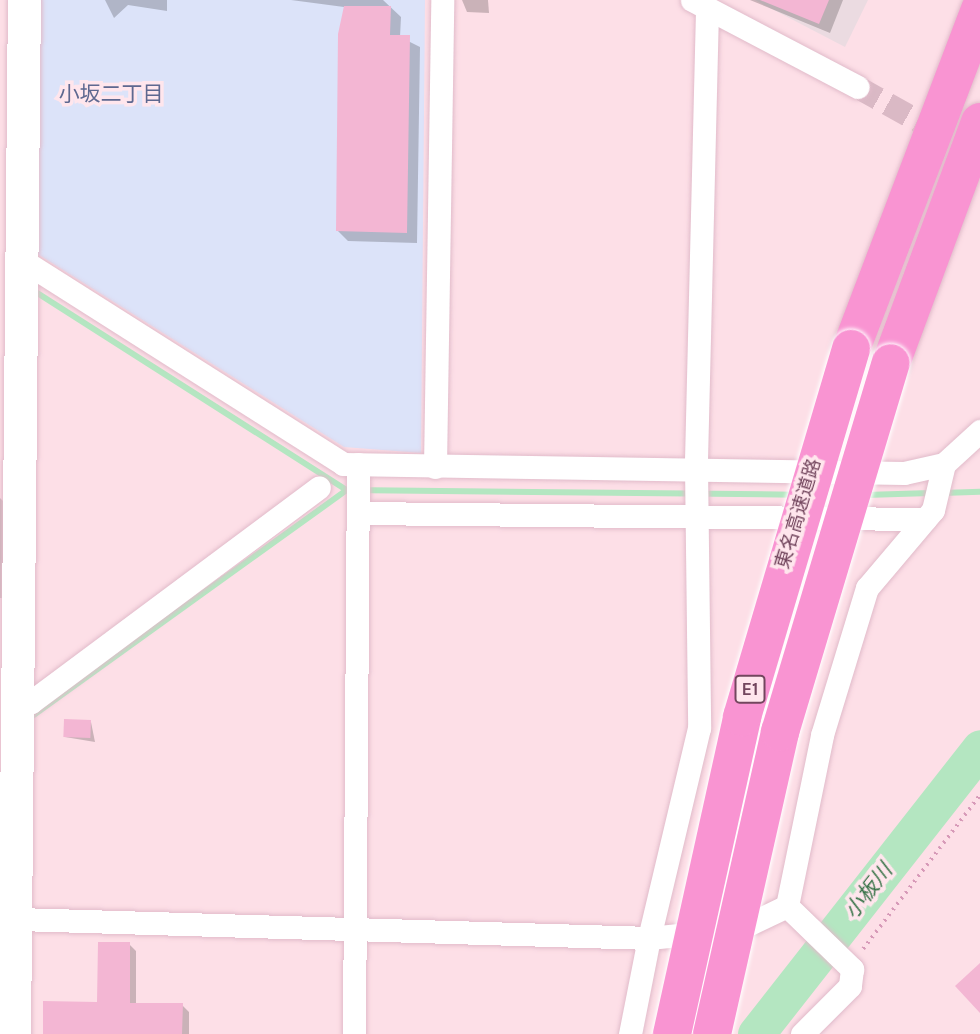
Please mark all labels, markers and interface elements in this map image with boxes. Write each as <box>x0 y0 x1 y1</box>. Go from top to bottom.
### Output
district label: 小坂二丁目 <box>59 81 163 107</box>
street label: 東名高速道路 <box>771 456 827 572</box>
road number: E1 <box>734 674 766 704</box>
water label: 小板川 <box>839 858 897 924</box>

